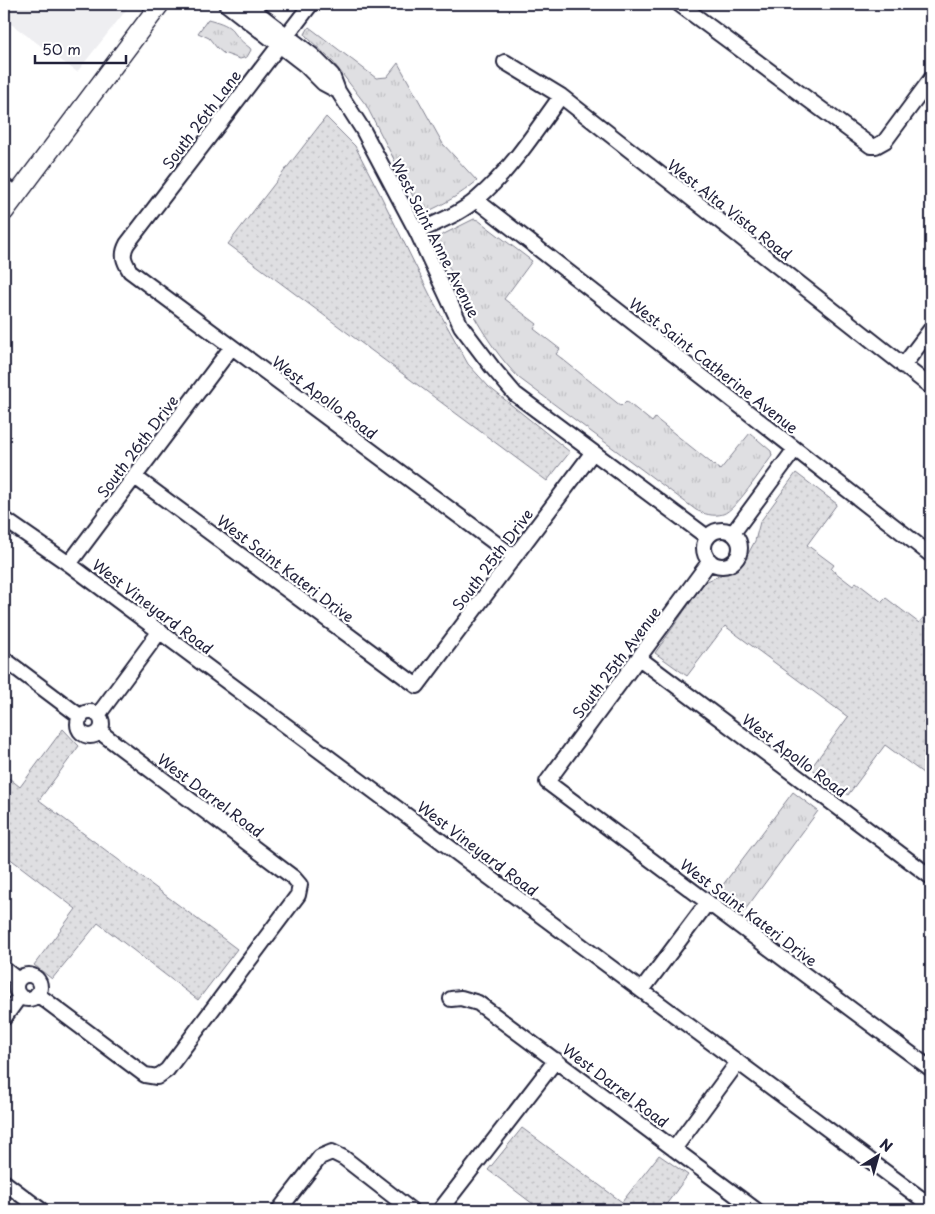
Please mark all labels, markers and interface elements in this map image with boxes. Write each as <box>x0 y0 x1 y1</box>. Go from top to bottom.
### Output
scale bar <box>35 32 126 64</box>
text: 50 m <box>42 37 81 60</box>
street label: South 26th Lane <box>156 65 246 173</box>
street label: West Alta Vista Road <box>663 153 797 265</box>
street label: West Saint Anne Avenue <box>386 155 486 321</box>
street label: West Saint Catherine Avenue <box>625 292 803 438</box>
street label: West Apollo Road <box>268 350 382 444</box>
street label: South 26th Drive <box>91 390 183 502</box>
street label: South 25th Drive <box>446 503 538 615</box>
street label: West Saint Kateri Drive <box>212 509 360 627</box>
street label: West Vineyard Road <box>88 553 218 659</box>
street label: South 25th Avenue <box>566 601 666 723</box>
street label: West Apollo Road <box>738 708 852 802</box>
street label: West Darrel Road <box>153 747 269 843</box>
street label: West Vineyard Road <box>413 795 543 901</box>
street label: West Saint Kateri Drive <box>675 853 823 971</box>
street label: West Darrel Road <box>558 1037 674 1133</box>
north arrow <box>852 1132 902 1182</box>
text: N <box>875 1133 897 1157</box>

